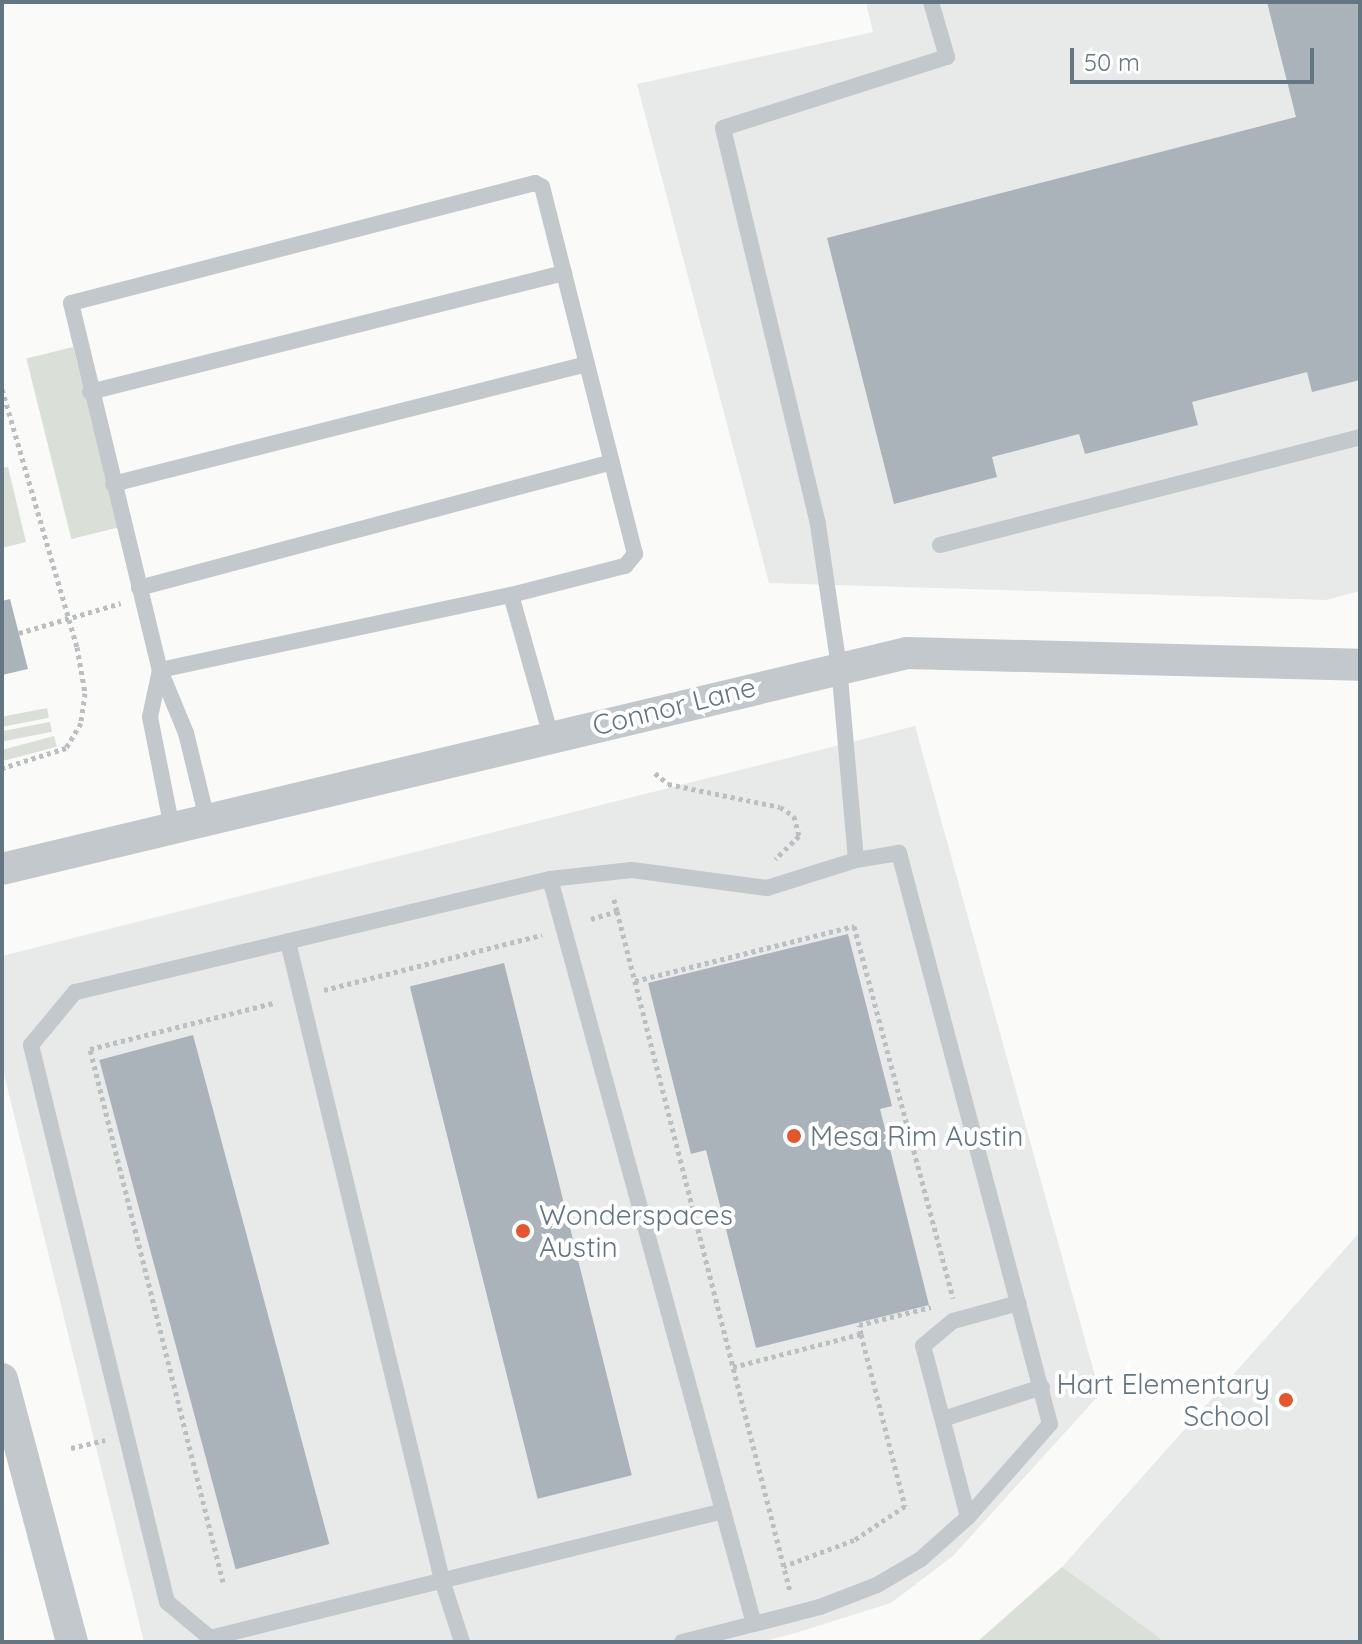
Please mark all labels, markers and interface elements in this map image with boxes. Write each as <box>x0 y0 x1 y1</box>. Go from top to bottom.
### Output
scale bar <box>1074 32 1318 82</box>
text: 50 m <box>1084 47 1140 77</box>
street label: Connor Lane <box>589 670 759 742</box>
place label: Mesa Rim Austin <box>810 1119 1023 1153</box>
marker: Mesa Rim Austin <box>785 1127 803 1145</box>
place label: Wonderspaces Austin <box>539 1198 733 1264</box>
marker: Wonderspaces Austin <box>514 1222 532 1240</box>
place label: Hart Elementary School <box>1056 1367 1270 1433</box>
marker: Hart Elementary School <box>1277 1391 1295 1409</box>

